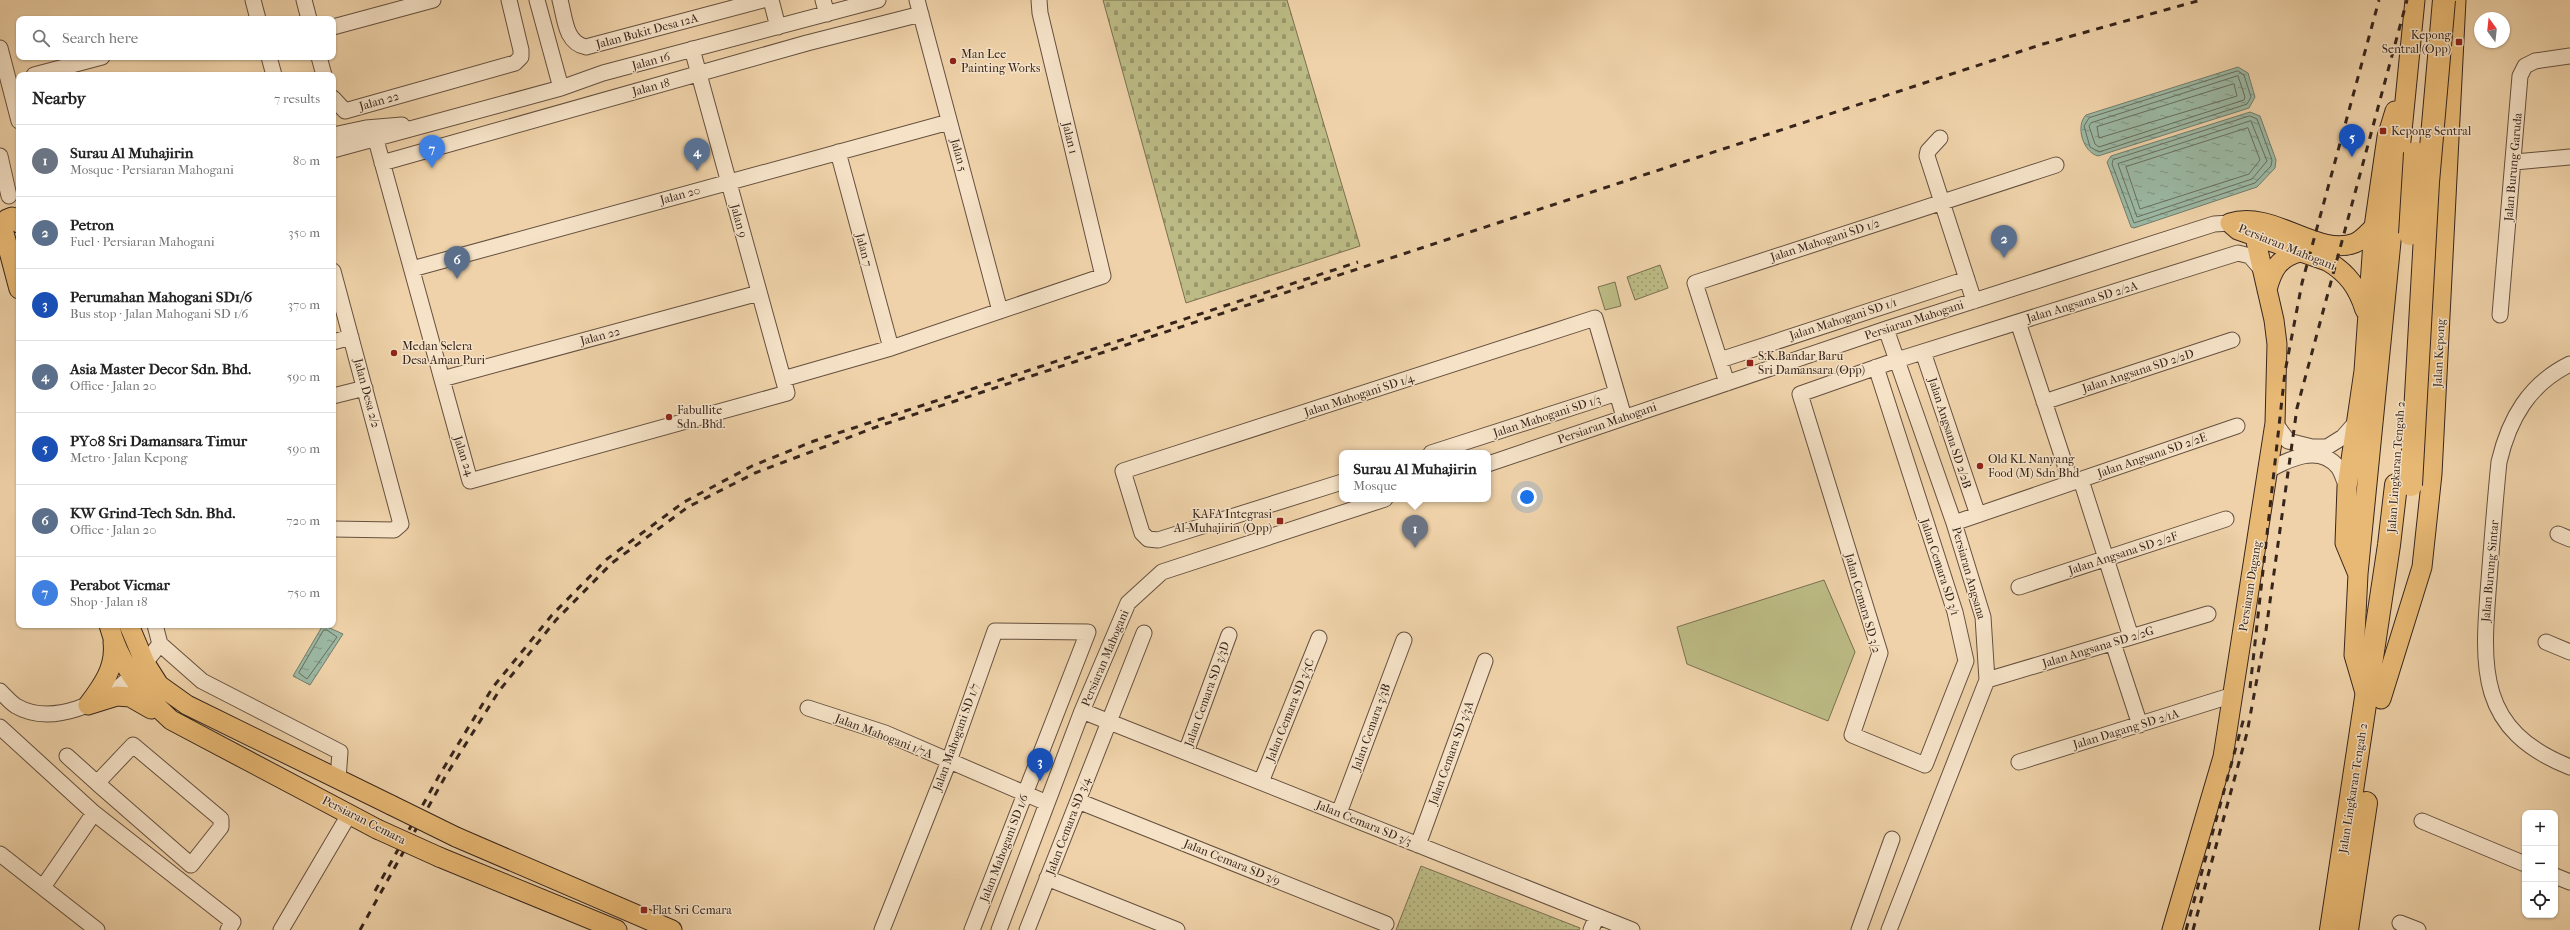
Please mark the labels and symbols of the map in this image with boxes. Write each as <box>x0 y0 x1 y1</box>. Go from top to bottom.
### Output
street label: Jalan Bukit Desa 12A <box>593 11 700 52</box>
north arrow <box>2474 12 2510 48</box>
place label: Kepong Sentral (Opp) <box>2382 28 2452 56</box>
marker: Kepong Sentral (Opp) <box>2454 37 2464 47</box>
place label: Man Lee Painting Works <box>961 47 1041 75</box>
street label: Jalan 16 <box>629 49 672 73</box>
marker: Man Lee Painting Works <box>948 56 958 66</box>
street label: Jalan 18 <box>630 75 671 99</box>
street label: Jalan 22 <box>357 89 400 114</box>
street label: Jalan Burung Garuda <box>2501 112 2525 223</box>
street label: Jalan 1 <box>1059 120 1081 155</box>
pin: 5 <box>2339 124 2365 157</box>
place label: Kepong Sentral <box>2391 124 2472 138</box>
marker: Kepong Sentral <box>2378 126 2388 136</box>
pin: 7 <box>419 135 445 168</box>
street label: Jalan 5 <box>948 136 970 173</box>
pin: 4 <box>684 138 710 171</box>
street label: Jalan 20 <box>657 183 702 207</box>
street label: Jalan 9 <box>728 202 750 239</box>
street label: Jalan Mahogani SD 1/2 <box>1768 216 1881 265</box>
street label: Persiaran Mahogani <box>2236 221 2338 273</box>
pin: 2 <box>1991 225 2017 258</box>
street label: Jalan 7 <box>853 231 875 268</box>
pin: 6 <box>444 246 470 279</box>
street label: Jalan Angsana SD 2/2A <box>2024 278 2139 326</box>
street label: Jalan Mahogani SD 1/1 <box>1787 295 1898 343</box>
street label: Persiaran Mahogani <box>1863 297 1966 343</box>
street label: Jalan Kepong <box>2430 318 2448 389</box>
street label: Jalan 22 <box>578 324 621 348</box>
place label: Medan Selera Desa Aman Puri <box>402 339 486 367</box>
street label: Jalan Angsana SD 2/2D <box>2079 346 2196 396</box>
marker: Medan Selera Desa Aman Puri <box>389 348 399 358</box>
place label: S.K.Bandar Baru Sri Damansara (Opp) <box>1758 349 1865 377</box>
street label: Jalan Desa 2/2 <box>351 356 383 429</box>
marker: S.K.Bandar Baru Sri Damansara (Opp) <box>1745 358 1755 368</box>
street label: Jalan Mahogani SD 1/4 <box>1301 370 1416 420</box>
street label: Jalan Angsana SD 2/2B <box>1925 375 1975 490</box>
street label: Jalan Mahogani SD 1/3 <box>1490 392 1603 440</box>
street label: Persiaran Mahogani <box>1556 399 1659 446</box>
street label: Jalan Lingkaran Tengah 2 <box>2384 401 2408 534</box>
place label: Fabullite Sdn. Bhd. <box>677 403 725 431</box>
marker: Fabullite Sdn. Bhd. <box>664 412 674 422</box>
street label: Jalan Angsana SD 2/2E <box>2094 430 2209 481</box>
street label: Jalan 24 <box>451 433 477 479</box>
place label: Old KL Nanyang Food (M) Sdn Bhd <box>1988 452 2080 480</box>
marker: Old KL Nanyang Food (M) Sdn Bhd <box>1975 461 1985 471</box>
your location <box>1517 487 1537 507</box>
place label: KAFA Integrasi Al-Muhajirin (Opp) <box>1173 507 1272 535</box>
pin: 1 <box>1402 515 1428 548</box>
marker: KAFA Integrasi Al-Muhajirin (Opp) <box>1275 516 1285 526</box>
street label: Jalan Cemara SD 3/1 <box>1917 516 1962 617</box>
street label: Jalan Burung Sintar <box>2478 519 2502 624</box>
street label: Persiaran Angsana <box>1949 525 1989 621</box>
street label: Jalan Angsana SD 2/2F <box>2066 529 2180 578</box>
street label: Persiaran Dagang <box>2236 539 2264 632</box>
street label: Jalan Cemara SD 3/2 <box>1842 551 1884 654</box>
street label: Persiaran Mahogani <box>1078 607 1132 708</box>
street label: Jalan Angsana SD 2/2G <box>2039 623 2156 671</box>
street label: Jalan Cemara SD 3/3D <box>1181 640 1233 749</box>
street label: Jalan Cemara SD 3/3C <box>1263 656 1317 764</box>
street label: Jalan Mahogani SD 1/7 <box>930 681 982 794</box>
street label: Jalan Cemara 3/3B <box>1348 681 1393 773</box>
street label: Jalan Cemara SD 3/3A <box>1425 699 1476 808</box>
street label: Jalan Dagang SD 2/1A <box>2070 706 2181 752</box>
street label: Jalan Mahogani 1/7A <box>832 711 935 761</box>
street label: Jalan Lingkaran Tengah 2 <box>2336 722 2370 855</box>
pin: 3 <box>1027 748 1053 781</box>
street label: Jalan Cemara SD 3/4 <box>1043 774 1093 878</box>
street label: Jalan Mahogani SD 1/6 <box>977 792 1031 905</box>
street label: Persiaran Cemara <box>320 793 409 847</box>
street label: Jalan Cemara SD 3/3 <box>1313 797 1414 849</box>
street label: Jalan Cemara SD 3/9 <box>1181 836 1282 888</box>
place label: Flat Sri Cemara <box>652 903 732 917</box>
marker: Flat Sri Cemara <box>639 905 649 915</box>

